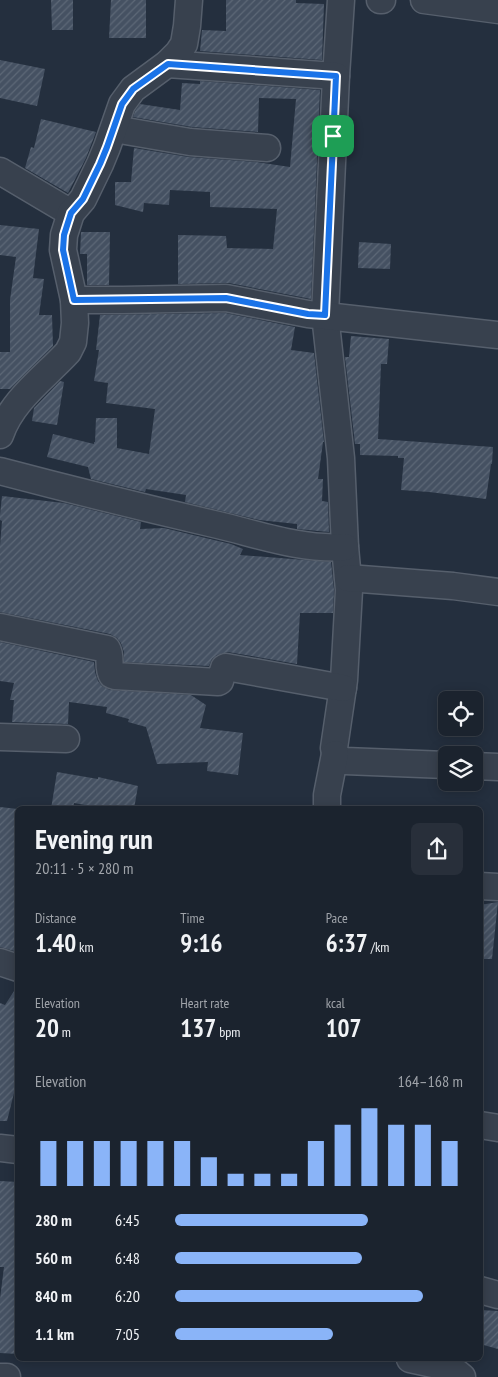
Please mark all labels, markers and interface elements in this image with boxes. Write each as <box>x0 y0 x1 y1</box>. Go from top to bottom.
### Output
pin <box>312 115 354 157</box>
icon: arrive <box>319 122 347 150</box>
map controls <box>438 691 483 791</box>
button: locate <box>438 691 483 736</box>
button: layers <box>438 746 483 791</box>
text: Evening run <box>35 820 153 857</box>
button: share <box>411 823 463 875</box>
text: 20:11 · 5 × 280 m <box>35 858 133 878</box>
text: Distance <box>35 909 76 927</box>
text: Time <box>180 909 205 927</box>
text: Pace <box>326 909 348 927</box>
text: 1.40 <box>35 927 76 959</box>
text: 9:16 <box>180 927 222 959</box>
text: 6:37 <box>326 927 368 959</box>
text: km <box>76 938 94 956</box>
text: /km <box>368 938 389 956</box>
text: Elevation <box>35 994 80 1012</box>
text: Heart rate <box>180 994 229 1012</box>
text: kcal <box>326 994 345 1012</box>
text: 20 <box>35 1012 59 1044</box>
text: 137 <box>180 1012 216 1044</box>
text: 107 <box>326 1012 362 1044</box>
text: m <box>59 1023 71 1041</box>
text: bpm <box>216 1023 240 1041</box>
text: Elevation <box>35 1071 86 1091</box>
text: 164–168 m <box>398 1071 463 1091</box>
text: 280 m <box>35 1210 72 1230</box>
text: 6:45 <box>115 1210 140 1230</box>
text: 560 m <box>35 1248 72 1268</box>
text: 6:48 <box>115 1248 140 1268</box>
text: 840 m <box>35 1286 72 1306</box>
text: 6:20 <box>115 1286 140 1306</box>
text: 1.1 km <box>35 1324 74 1344</box>
text: 7:05 <box>115 1324 140 1344</box>

